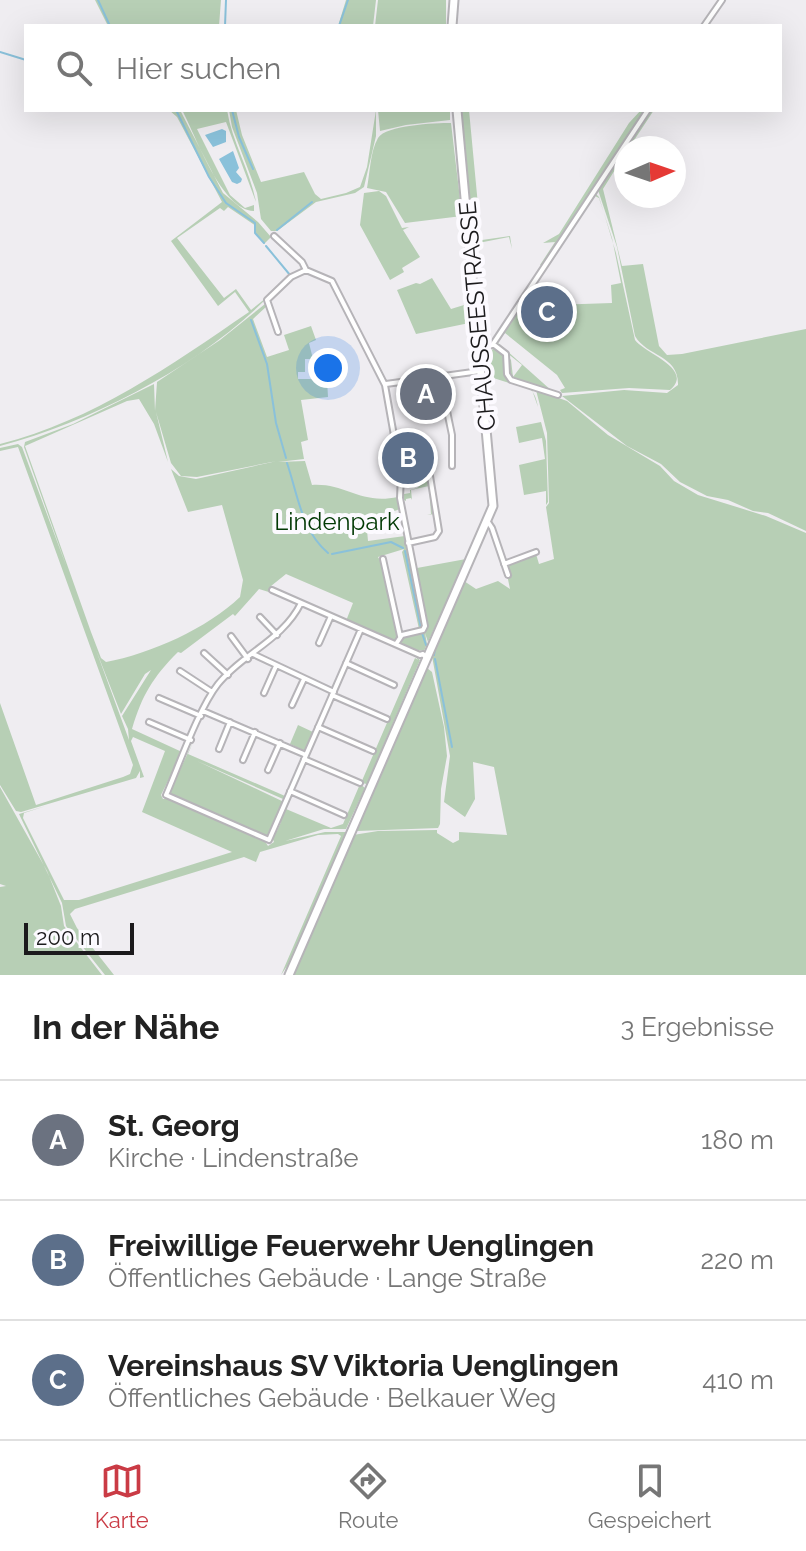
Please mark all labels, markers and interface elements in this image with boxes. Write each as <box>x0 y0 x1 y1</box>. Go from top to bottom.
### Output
search box <box>24 24 782 112</box>
icon: search <box>52 46 96 90</box>
text: Hier suchen <box>116 51 281 86</box>
north arrow <box>614 136 686 208</box>
street label: CHAUSSEESTRASSE <box>453 200 501 432</box>
pin: C <box>521 282 573 342</box>
your location <box>308 348 348 388</box>
pin: A <box>400 364 452 424</box>
pin: B <box>382 428 434 488</box>
park label: Lindenpark <box>274 507 400 536</box>
scale bar <box>24 919 134 955</box>
text: 200 m <box>36 924 100 950</box>
text: In der Nähe <box>32 1007 219 1047</box>
text: 3 Ergebnisse <box>620 1012 774 1042</box>
text: St. Georg <box>108 1108 240 1143</box>
text: A <box>49 1125 67 1155</box>
text: 180 m <box>701 1125 774 1155</box>
text: Kirche · Lindenstraße <box>108 1143 359 1173</box>
text: Freiwillige Feuerwehr Uenglingen <box>108 1228 594 1263</box>
text: B <box>49 1245 67 1275</box>
text: 220 m <box>700 1245 774 1275</box>
text: Öffentliches Gebäude · Lange Straße <box>108 1263 547 1293</box>
text: Vereinshaus SV Viktoria Uenglingen <box>108 1348 619 1383</box>
text: C <box>49 1365 67 1395</box>
text: 410 m <box>702 1365 774 1395</box>
text: Öffentliches Gebäude · Belkauer Weg <box>108 1383 556 1413</box>
tab: Karte <box>95 1459 149 1533</box>
tab: Route <box>338 1459 398 1533</box>
tab: Gespeichert <box>588 1459 711 1533</box>

